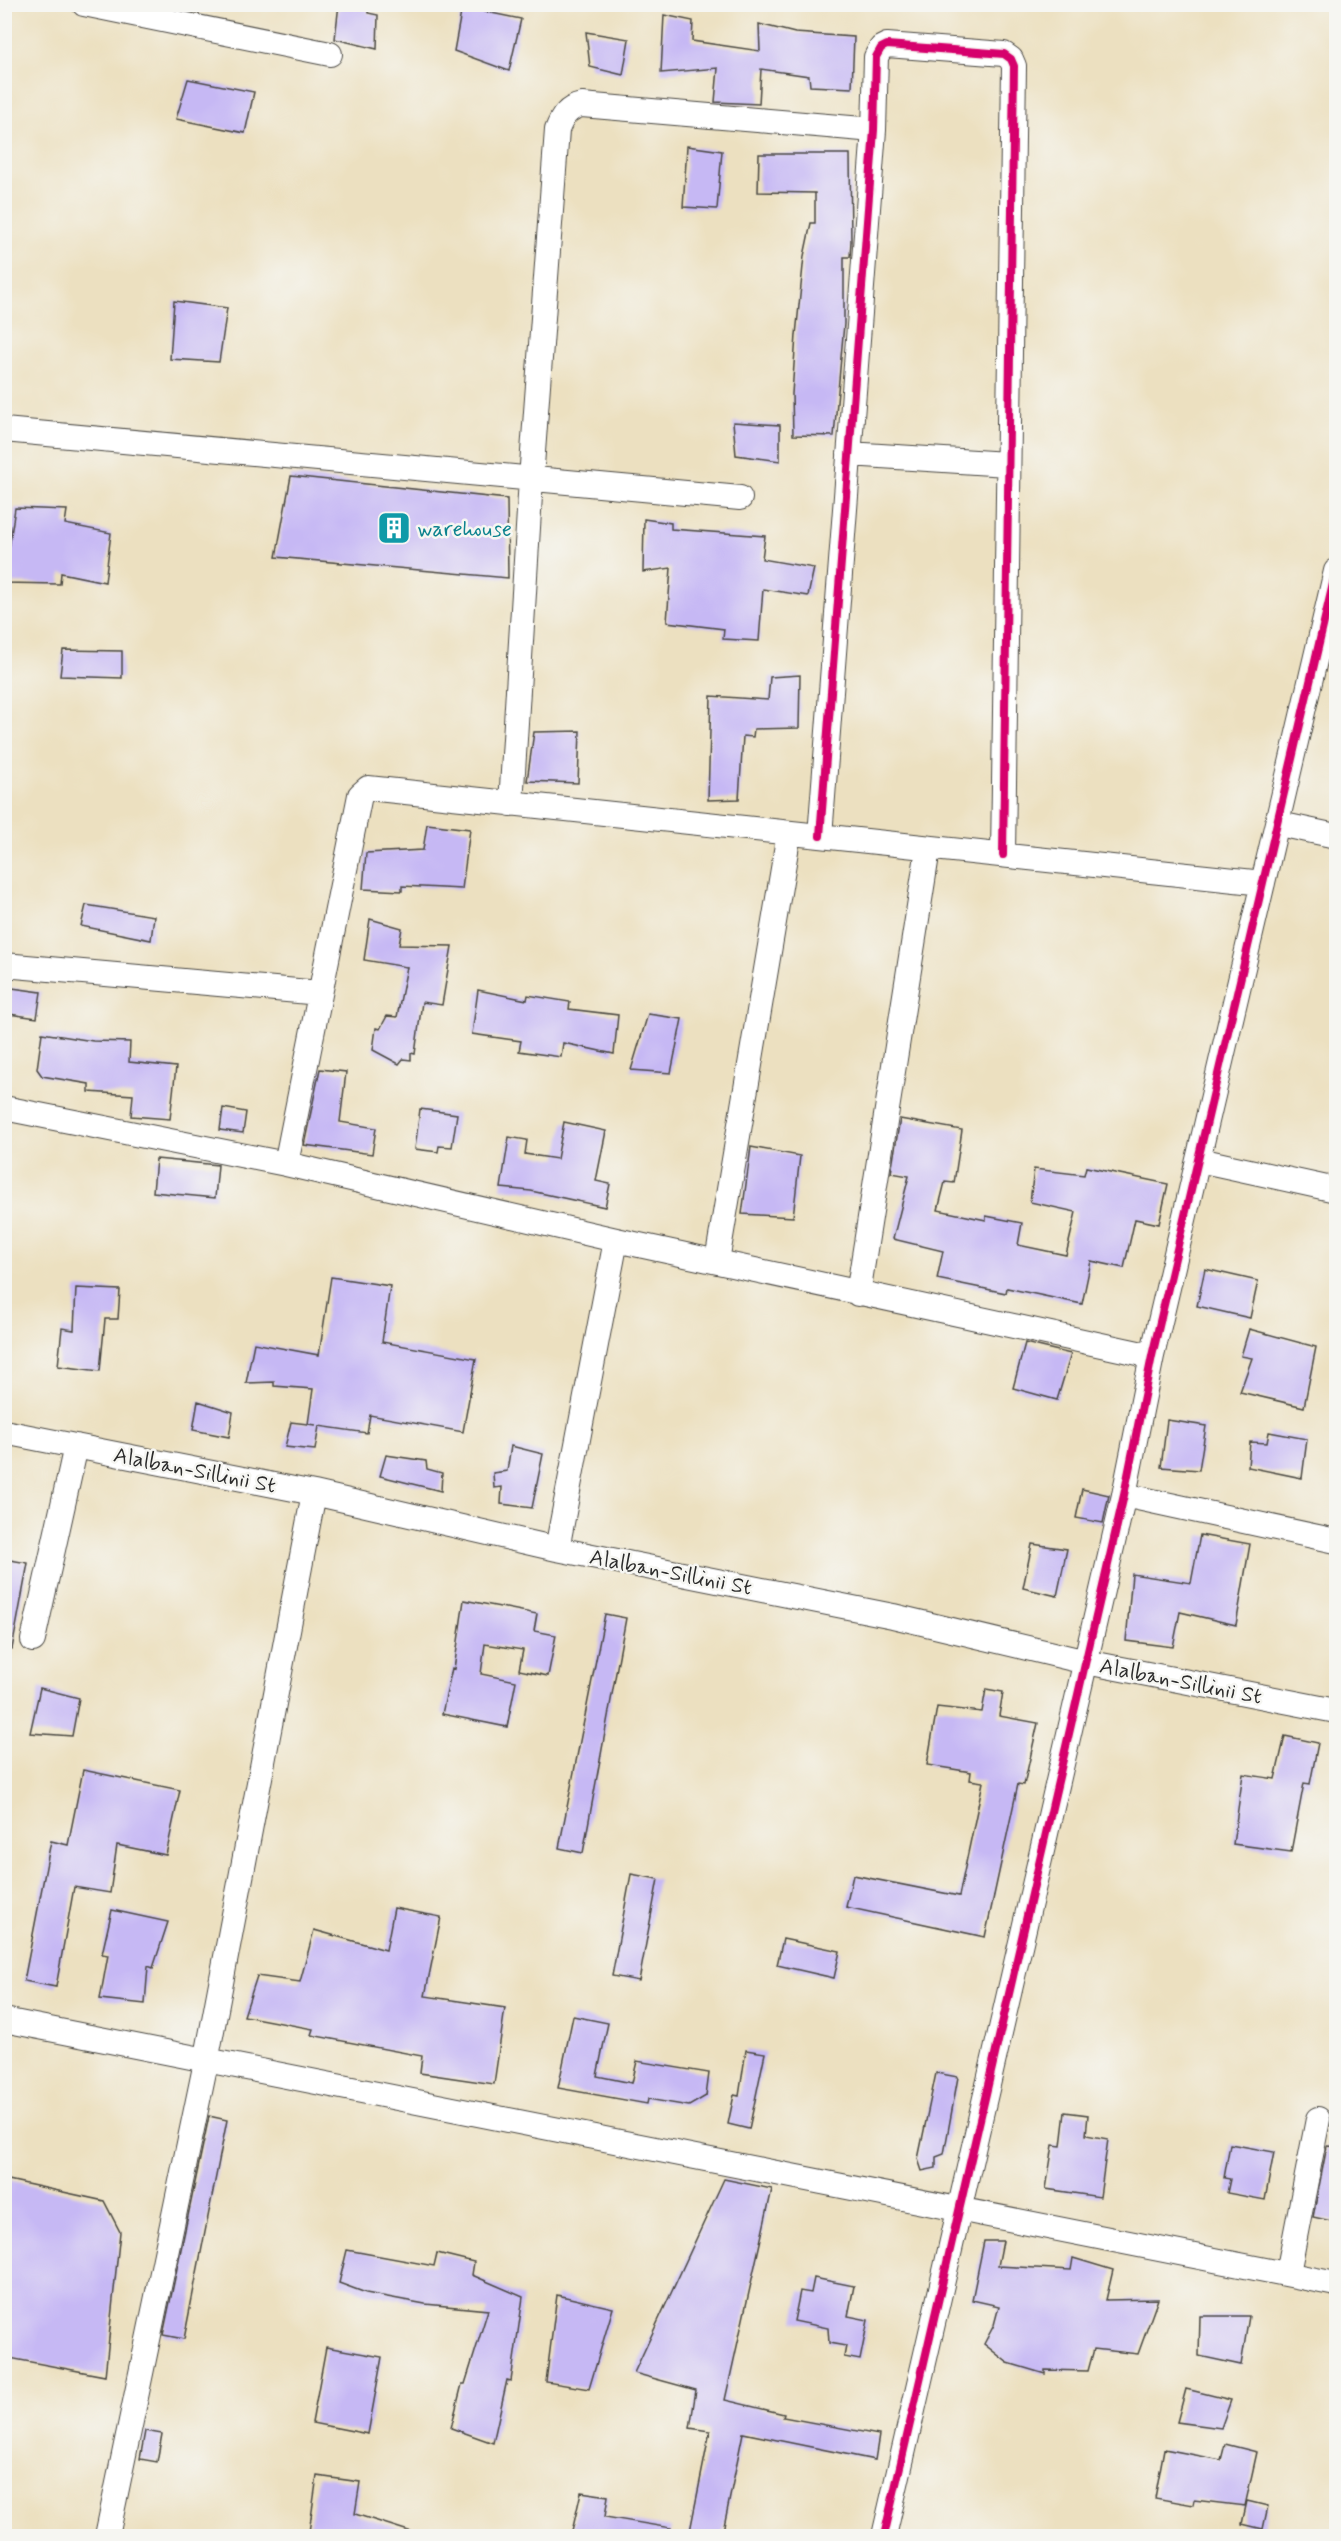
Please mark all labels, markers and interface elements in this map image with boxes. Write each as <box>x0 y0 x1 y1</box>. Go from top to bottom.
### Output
building icon: warehouse <box>376 510 412 546</box>
place label: warehouse <box>417 516 512 544</box>
street label: Alalban-Sillinii St <box>111 1442 278 1500</box>
street label: Alalban-Sillinii St <box>587 1544 754 1602</box>
street label: Alalban-Sillinii St <box>1097 1653 1264 1711</box>

